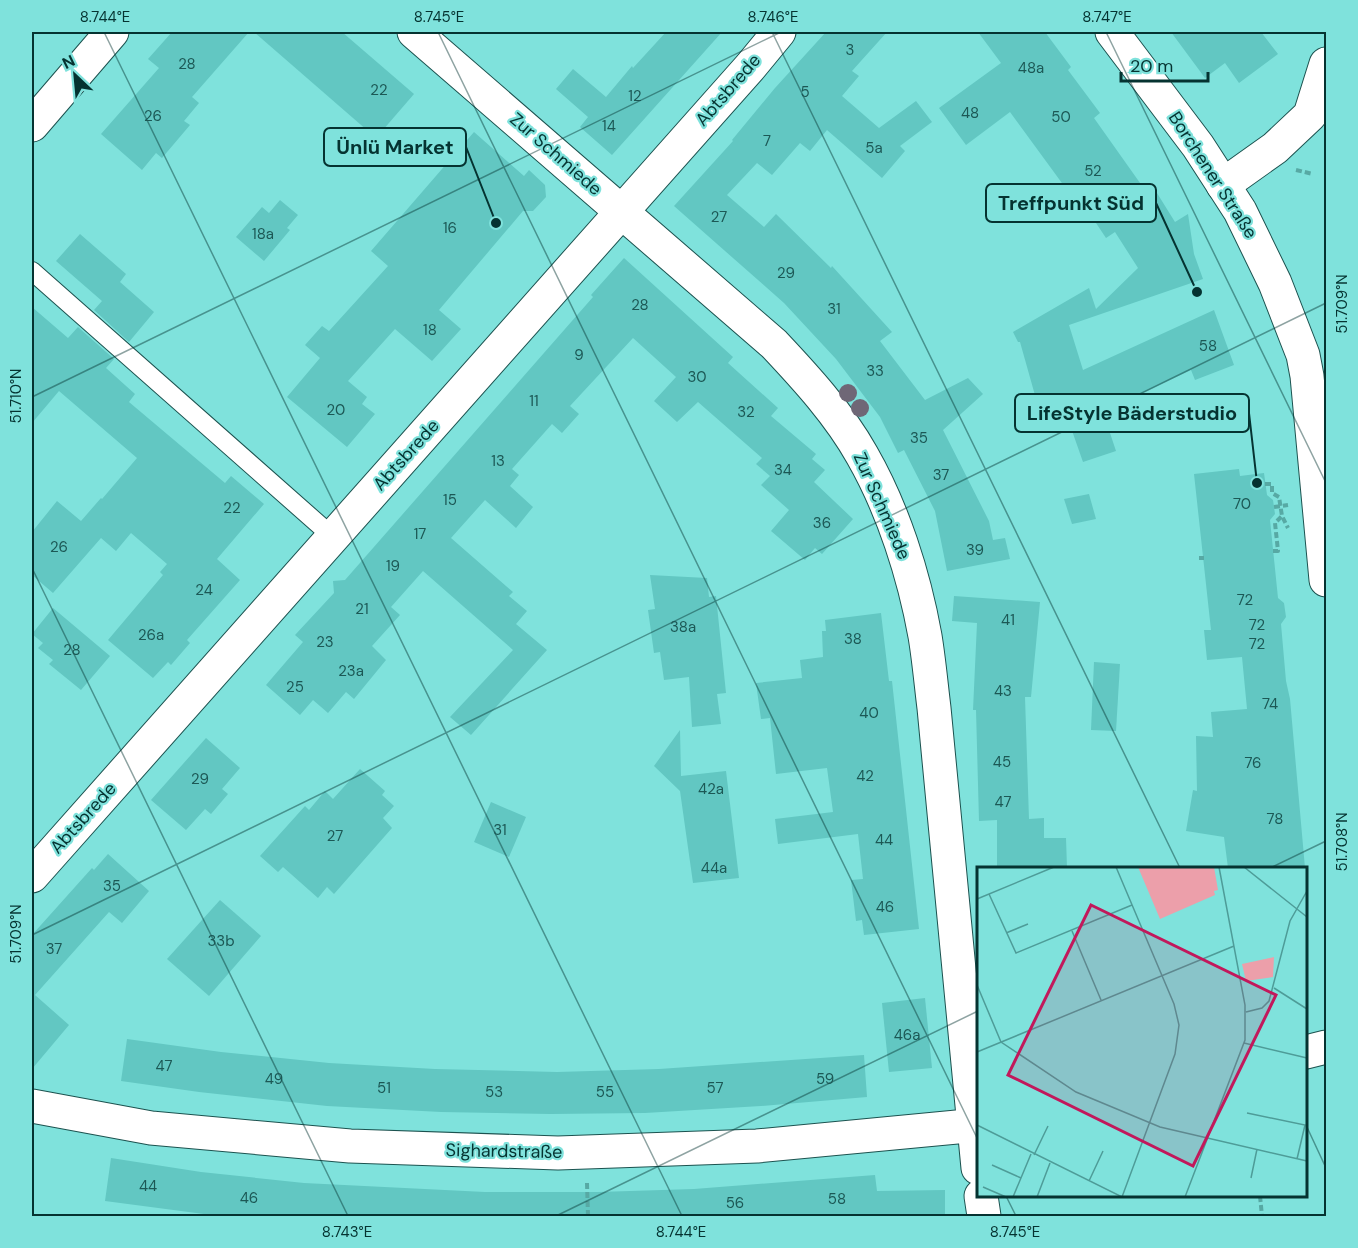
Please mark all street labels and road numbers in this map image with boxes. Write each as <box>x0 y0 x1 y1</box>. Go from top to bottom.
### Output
street label: Abtsbrede <box>690 49 766 131</box>
street label: Zur Schmiede <box>505 107 607 201</box>
street label: Borchener Straße <box>1163 107 1263 243</box>
street label: Abtsbrede <box>368 414 444 496</box>
street label: Zur Schmiede <box>848 449 916 563</box>
street label: Abtsbrede <box>45 777 121 859</box>
street label: Sighardstraße <box>446 1138 562 1164</box>

